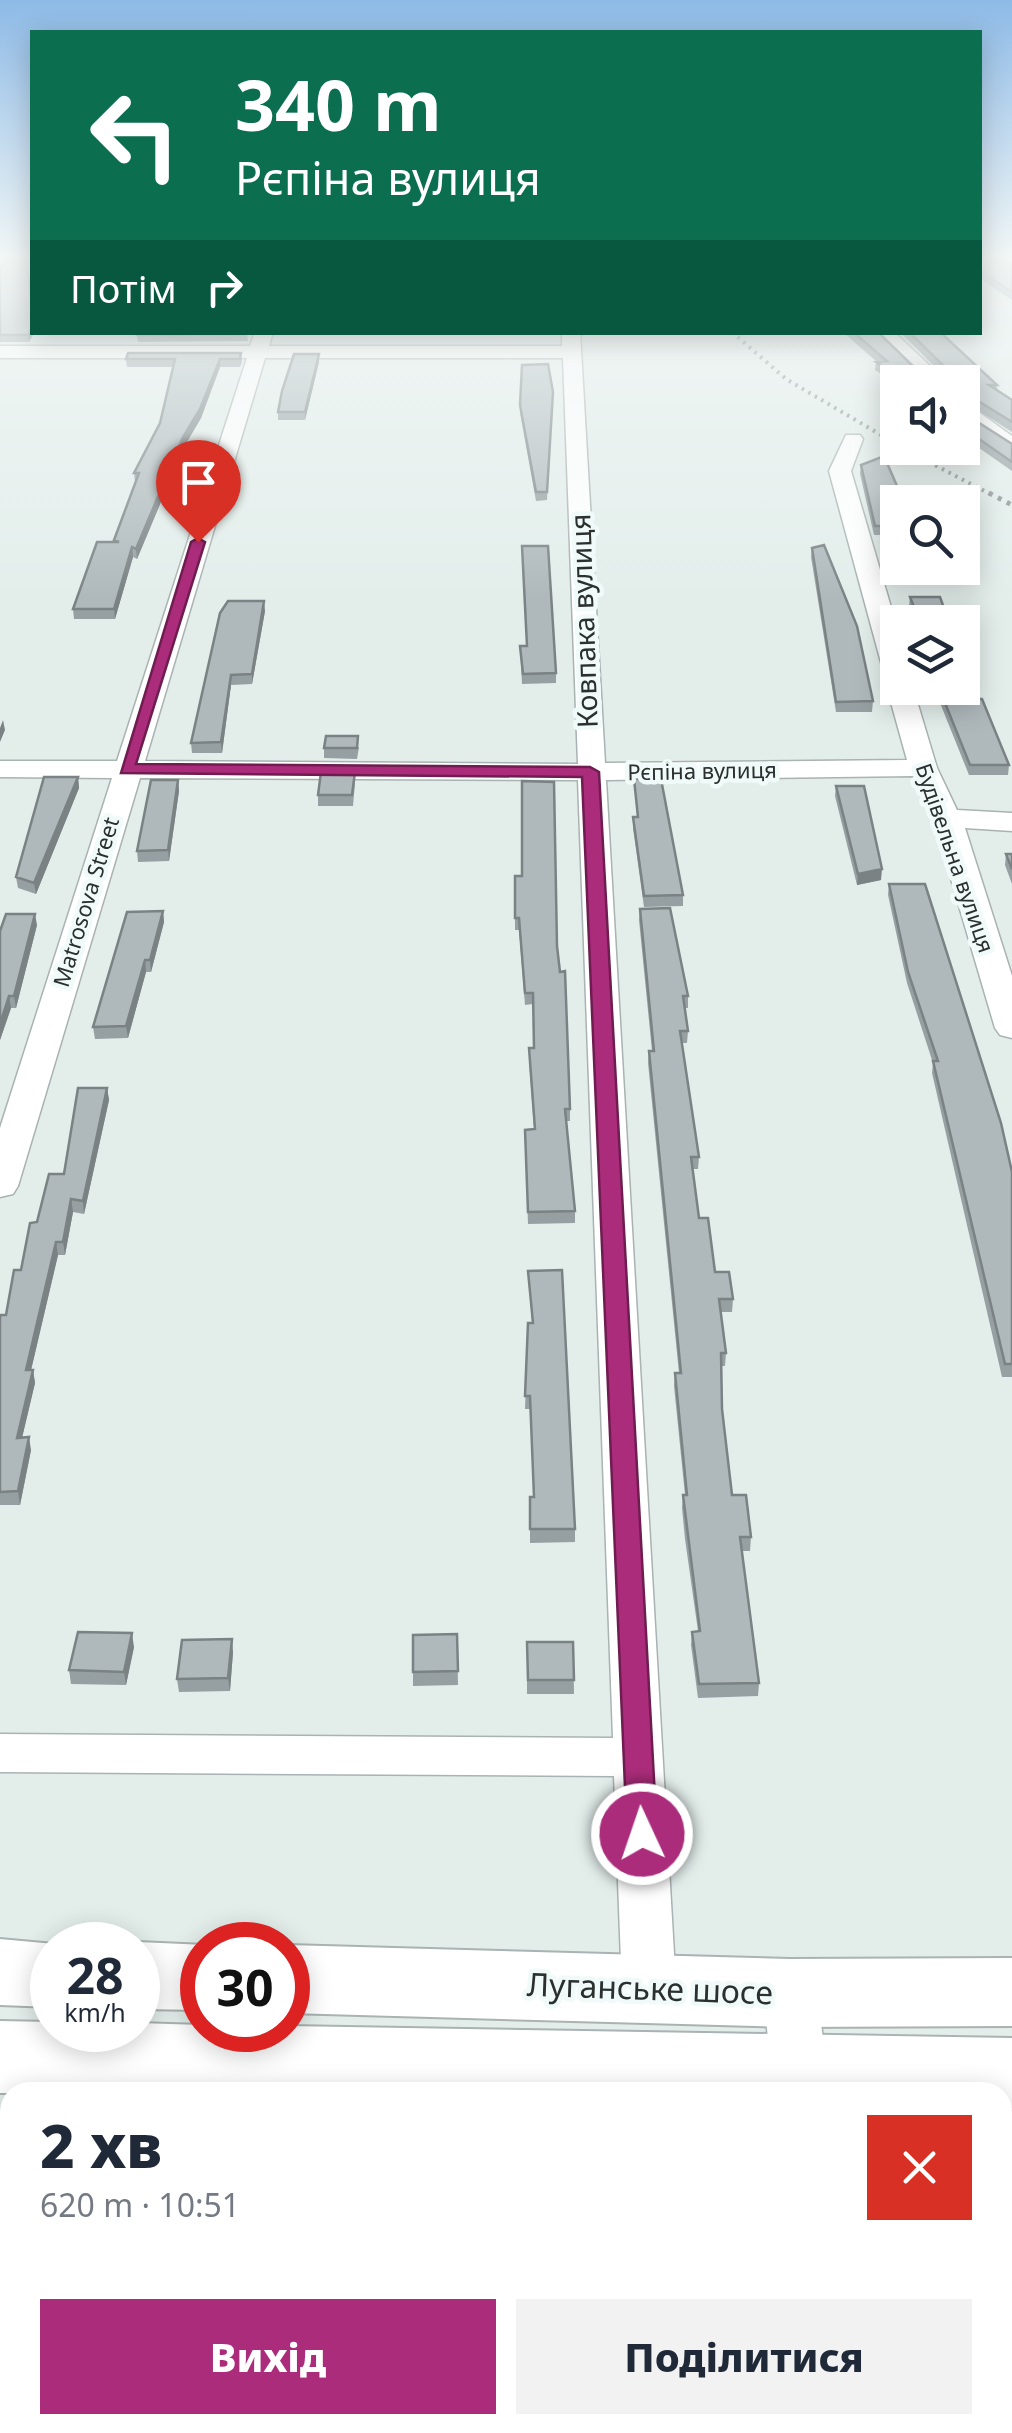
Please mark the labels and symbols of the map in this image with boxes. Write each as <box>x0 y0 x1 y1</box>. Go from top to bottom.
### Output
pin <box>156 440 241 543</box>
street label: Ковпака вулиця <box>560 513 606 729</box>
street label: Рєпіна вулиця <box>627 754 777 786</box>
street label: Будівельна вулиця <box>909 759 1002 956</box>
street label: Matrosova Street <box>45 813 125 990</box>
position arrow <box>590 1782 694 1886</box>
speed limit sign: 30 <box>180 1922 310 2052</box>
street label: Луганське шосе <box>526 1962 774 2013</box>

